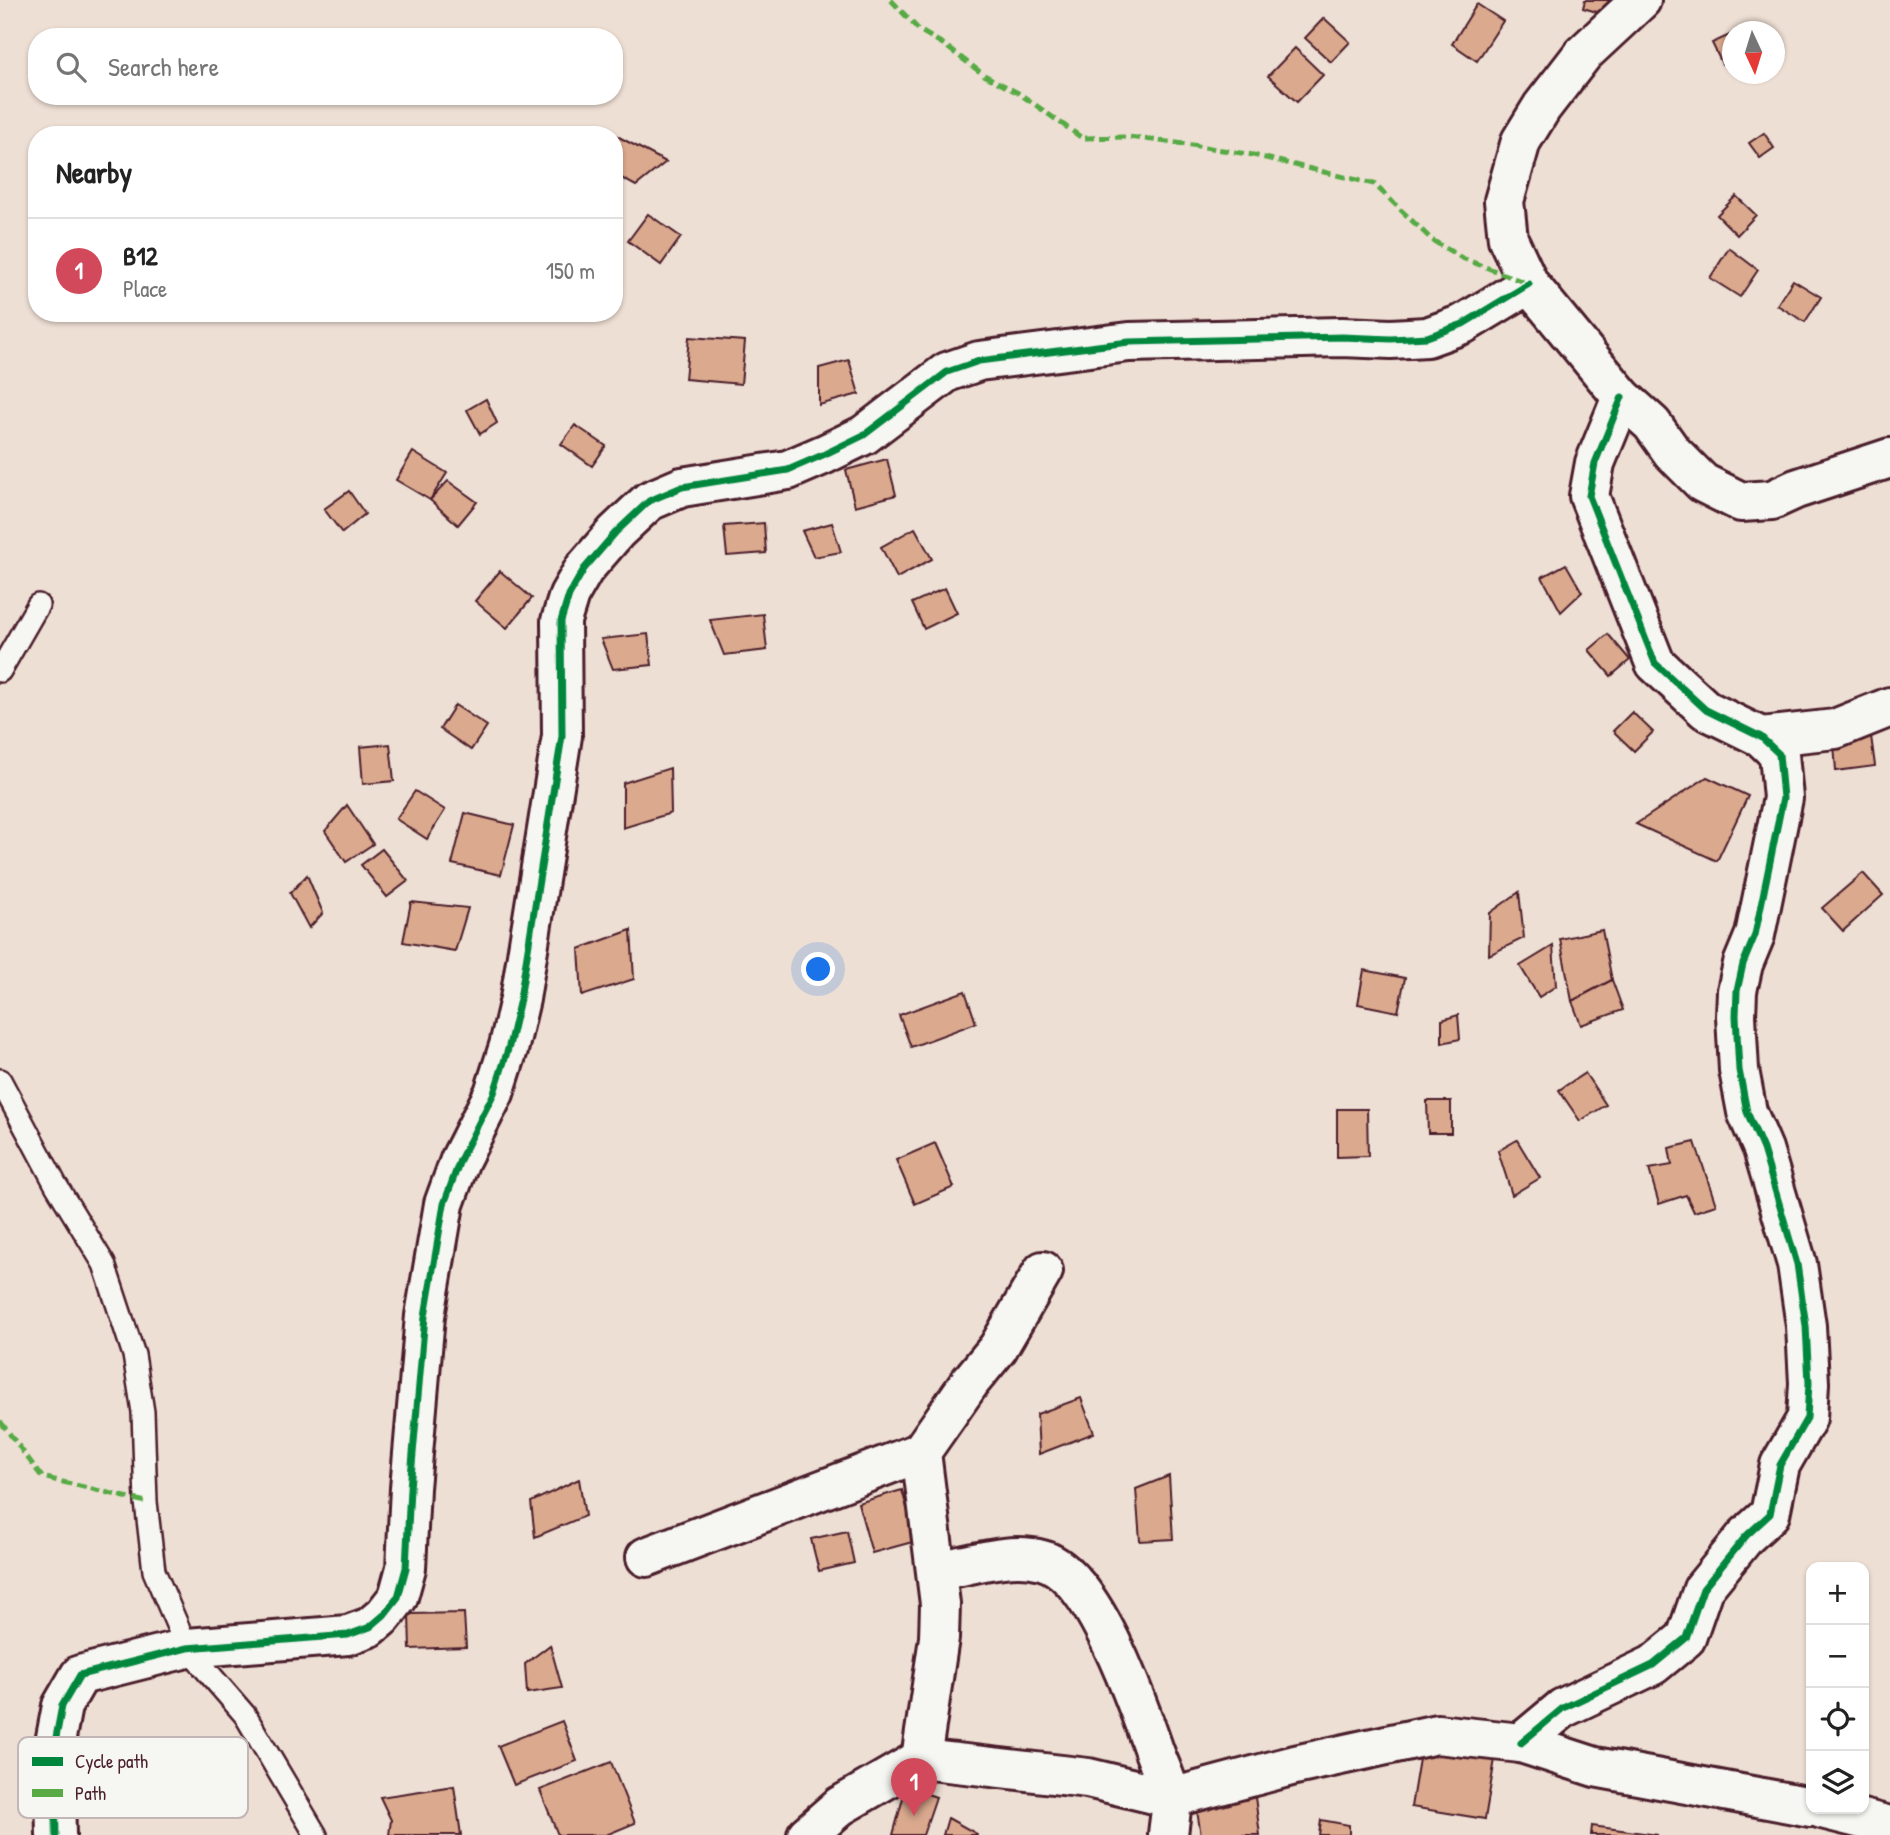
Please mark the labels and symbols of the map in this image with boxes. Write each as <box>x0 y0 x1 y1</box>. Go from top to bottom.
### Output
north arrow <box>1722 21 1785 84</box>
your location <box>801 952 835 986</box>
legend <box>18 1737 248 1818</box>
text: Cycle path <box>75 1748 148 1774</box>
pin: 1 <box>891 1758 937 1816</box>
text: Path <box>75 1780 106 1806</box>

